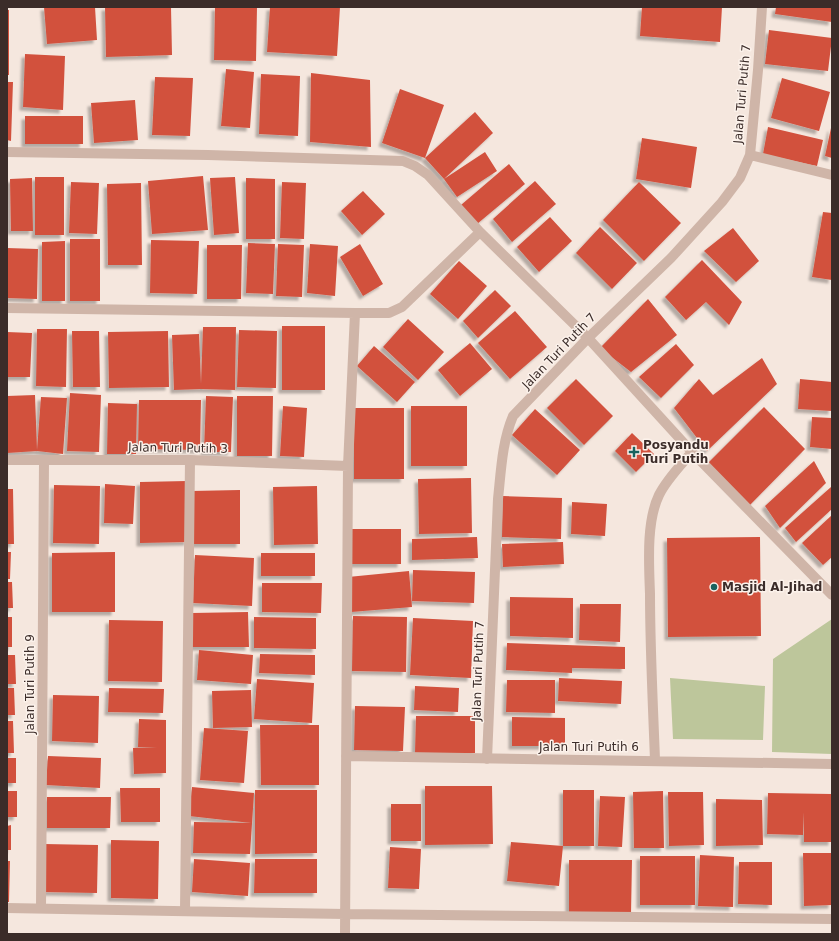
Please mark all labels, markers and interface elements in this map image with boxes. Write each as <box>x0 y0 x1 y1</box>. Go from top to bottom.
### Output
street label: Jalan Turi Putih 7 <box>731 44 753 145</box>
street label: Jalan Turi Putih 7 <box>519 310 599 393</box>
place label: Posyandu Turi Putih <box>643 438 709 466</box>
street label: Jalan Turi Putih 3 <box>127 440 228 456</box>
marker: Posyandu Turi Putih <box>628 446 640 458</box>
place label: Masjid Al-Jihad <box>722 580 822 594</box>
marker: Masjid Al-Jihad <box>709 582 719 592</box>
street label: Jalan Turi Putih 7 <box>469 621 487 722</box>
street label: Jalan Turi Putih 9 <box>23 634 37 735</box>
street label: Jalan Turi Putih 6 <box>538 740 639 754</box>

